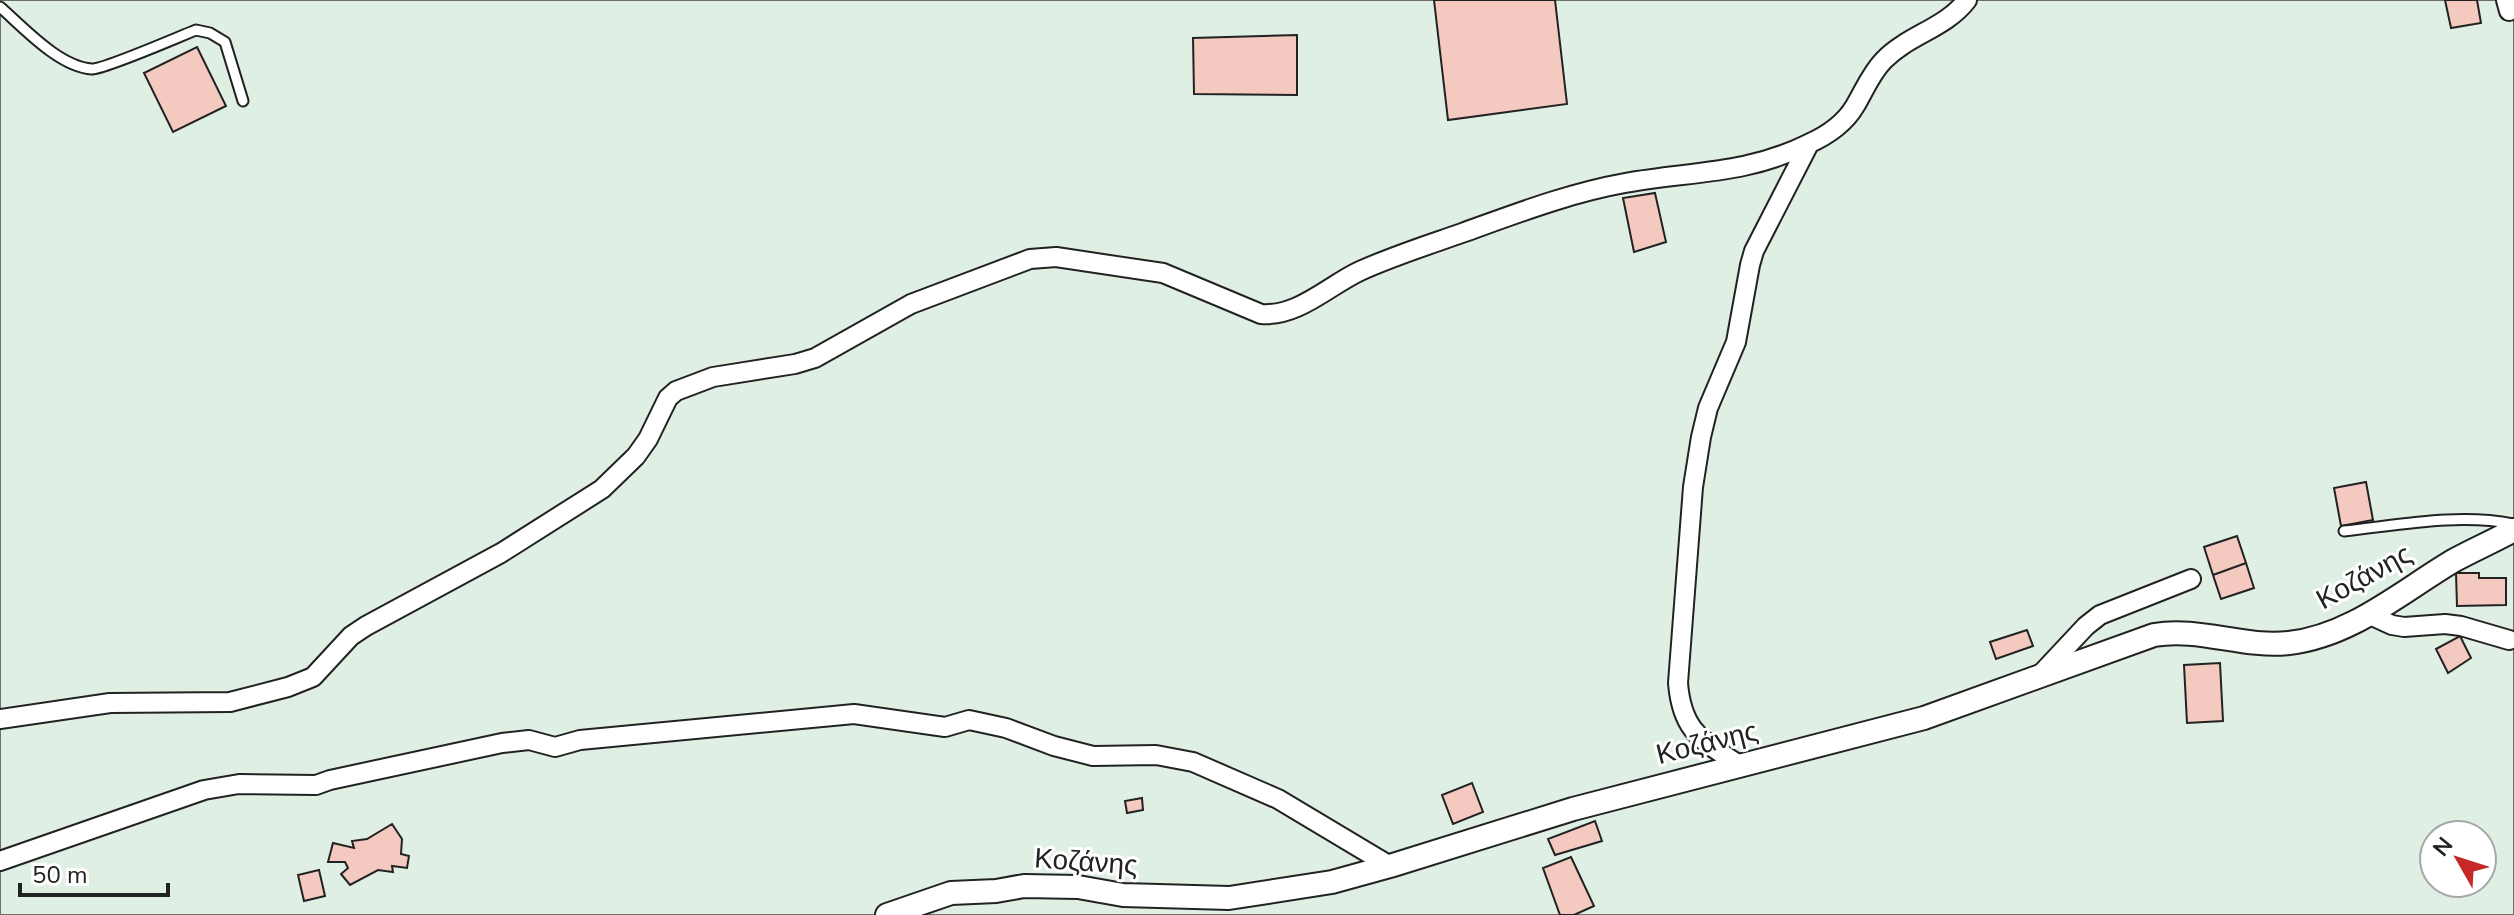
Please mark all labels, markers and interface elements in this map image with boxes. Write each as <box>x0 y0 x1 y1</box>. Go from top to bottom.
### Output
street label: Κοζάνης <box>2309 535 2419 619</box>
street label: Κοζάνης <box>1652 712 1762 774</box>
north arrow <box>2418 819 2498 899</box>
text: N <box>2426 831 2460 863</box>
street label: Κοζάνης <box>1033 839 1139 885</box>
scale bar <box>20 847 168 897</box>
text: 50 m <box>32 859 88 891</box>

